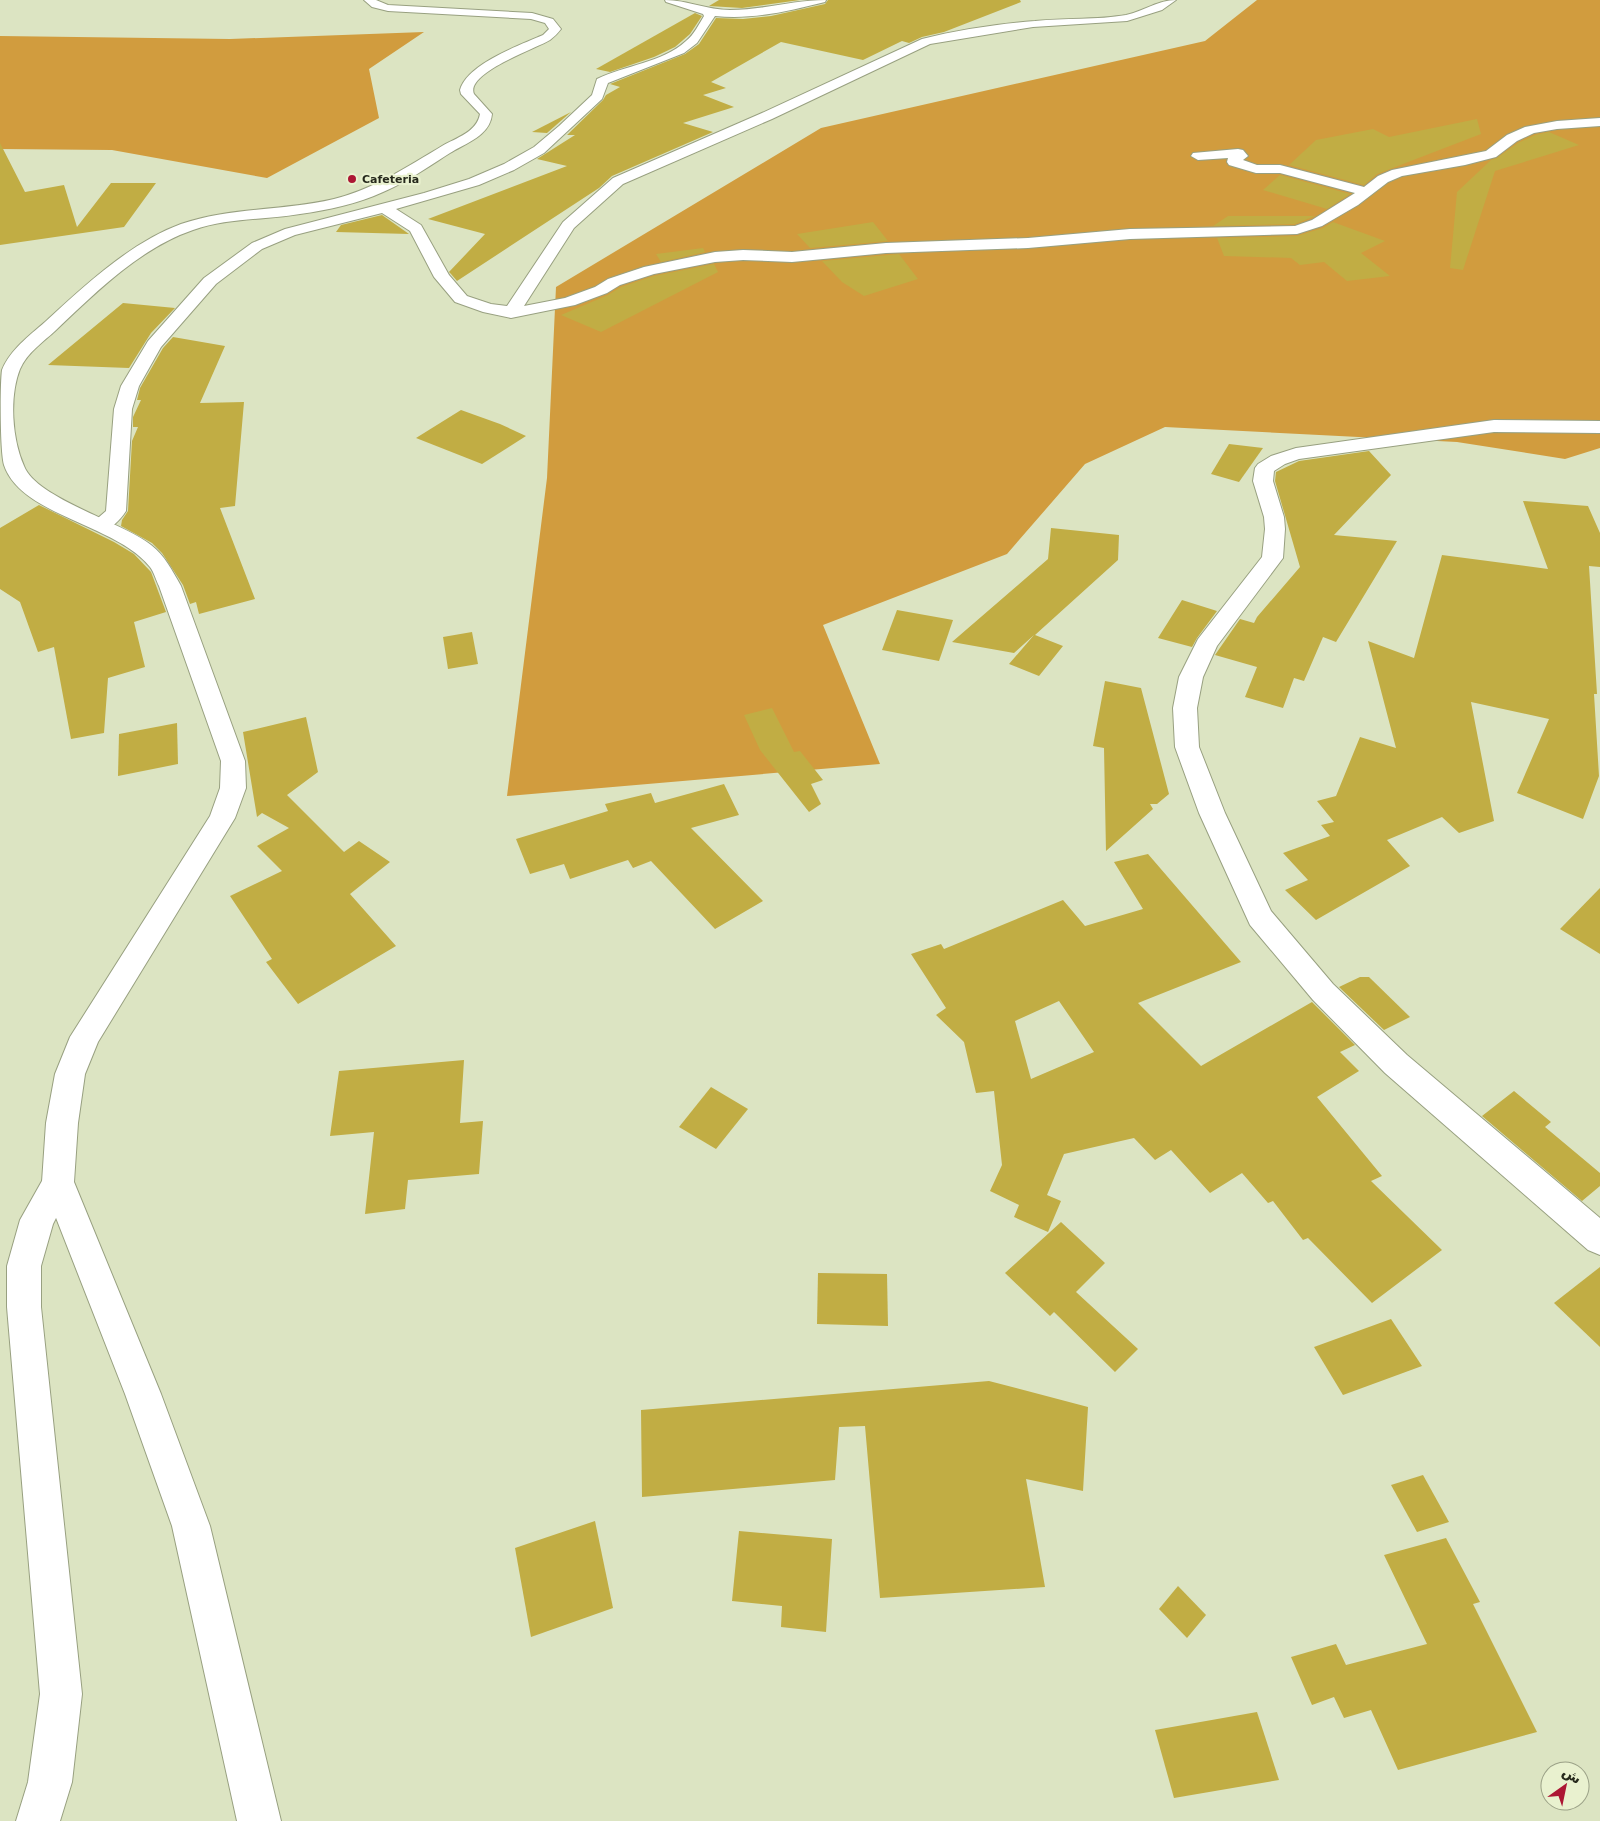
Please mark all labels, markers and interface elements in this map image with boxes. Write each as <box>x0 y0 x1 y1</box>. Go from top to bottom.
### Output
marker: Cafeteria <box>346 173 358 185</box>
place label: Cafeteria <box>362 173 419 186</box>
north arrow <box>1540 1761 1590 1811</box>
text: ش <box>1560 1763 1585 1787</box>

